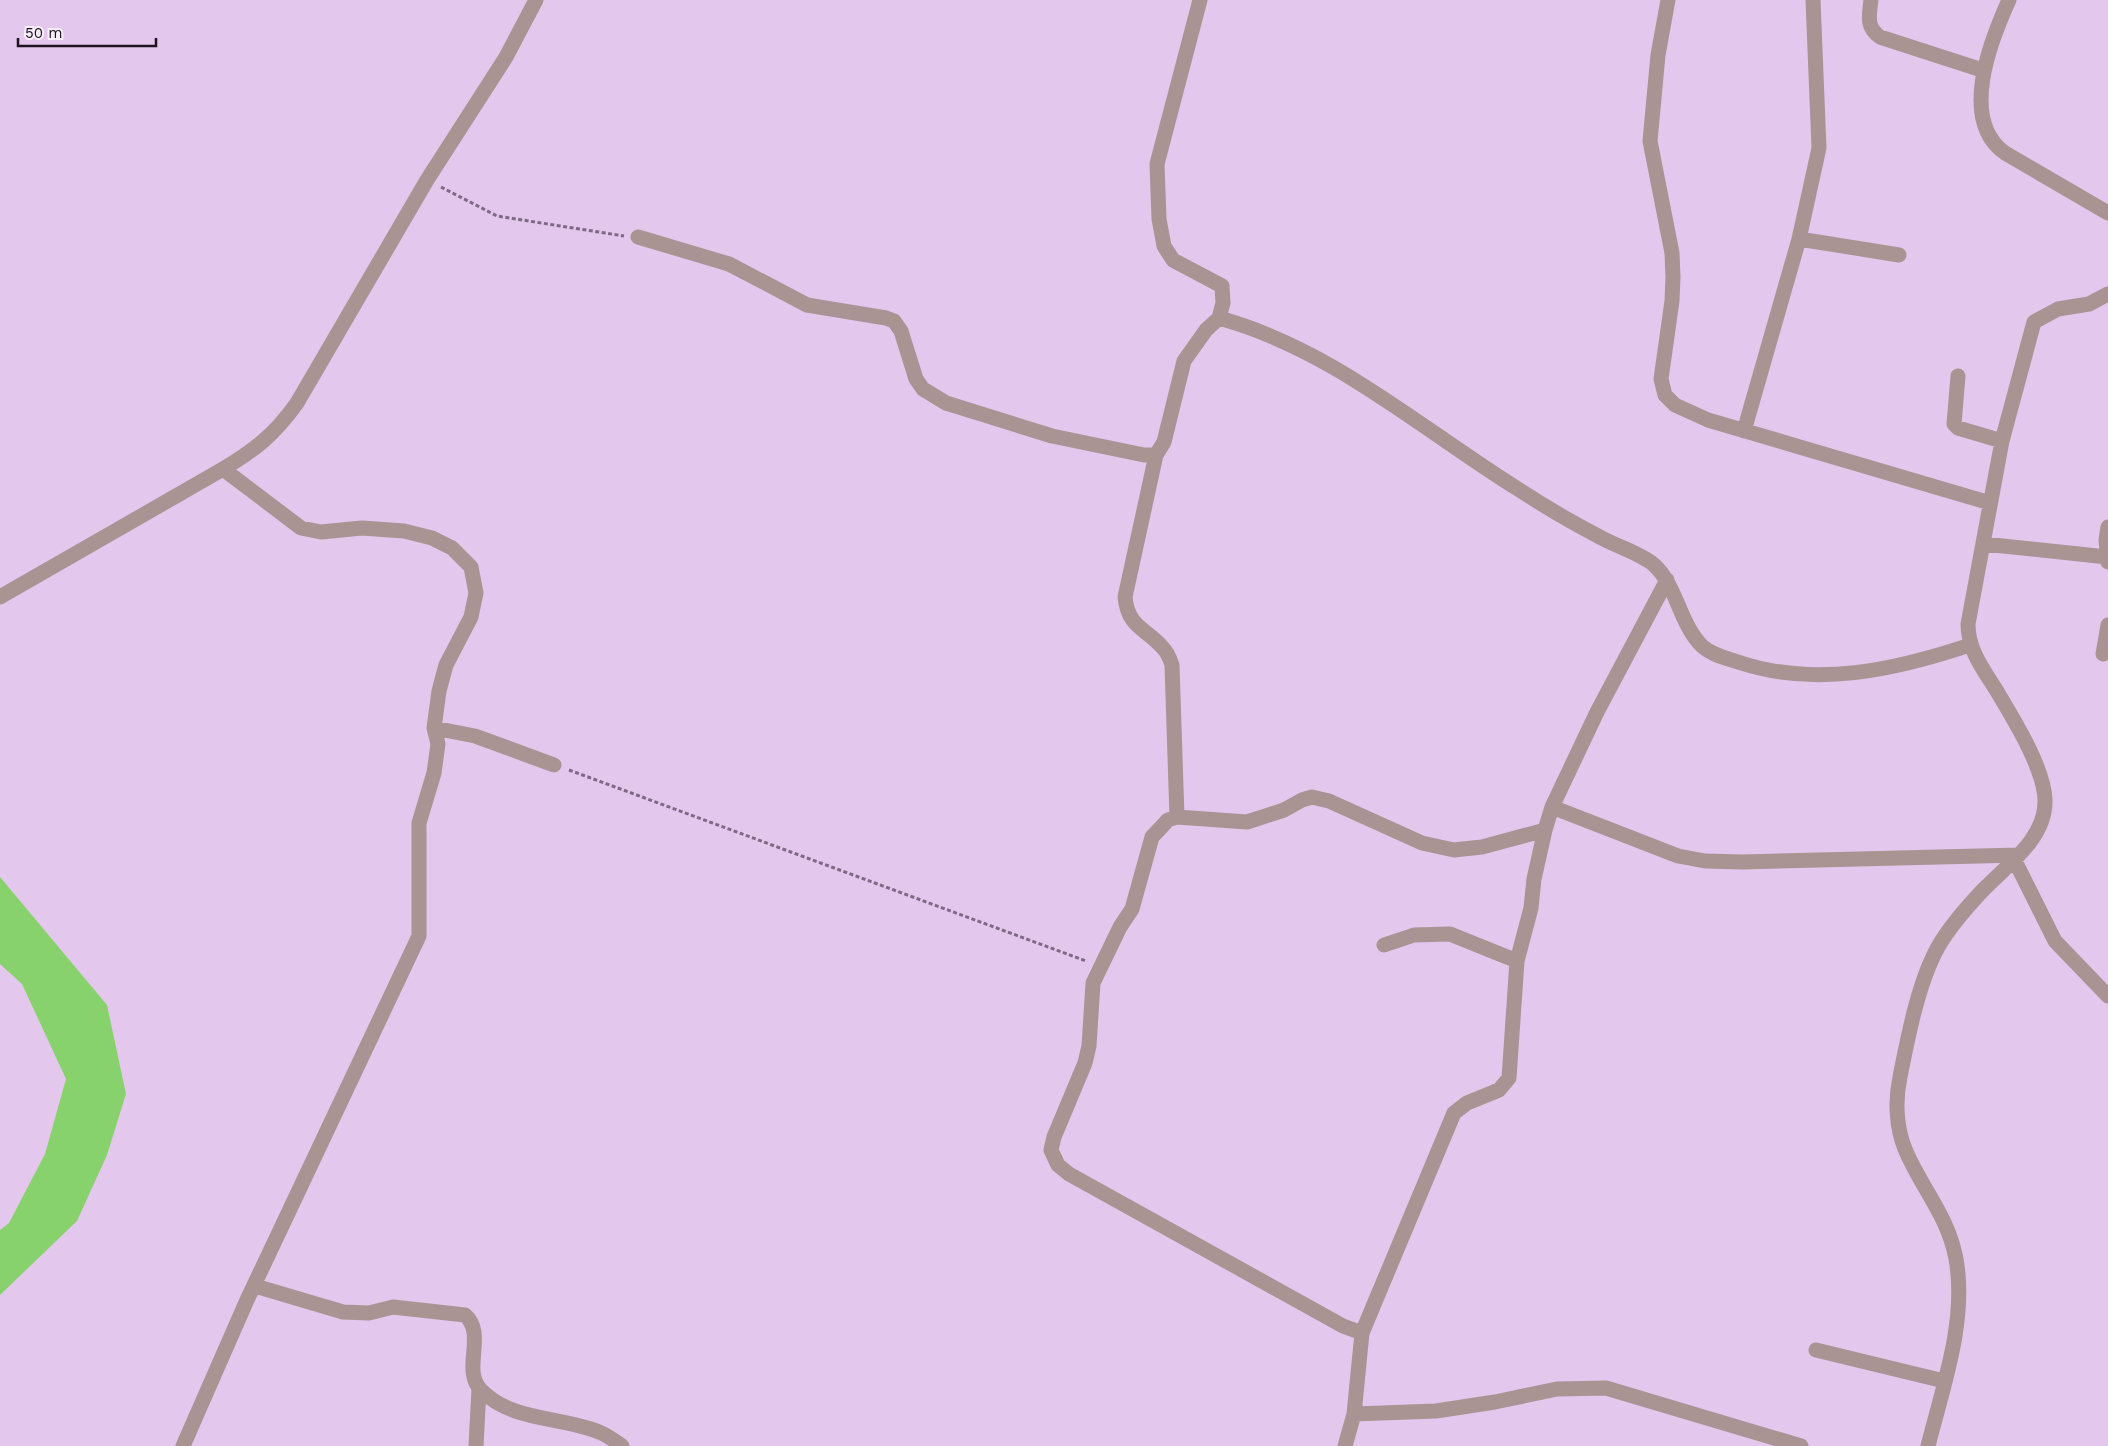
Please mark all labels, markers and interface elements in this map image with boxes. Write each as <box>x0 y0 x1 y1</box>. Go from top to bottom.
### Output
scale bar <box>18 15 155 47</box>
text: 50 m <box>25 24 62 42</box>

